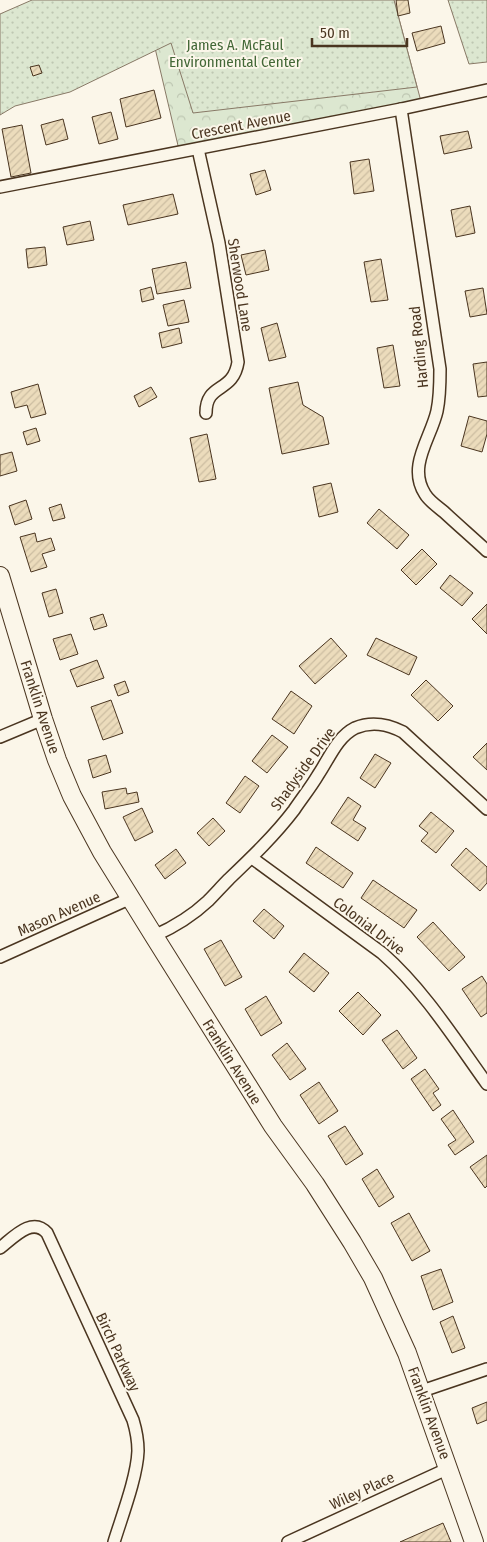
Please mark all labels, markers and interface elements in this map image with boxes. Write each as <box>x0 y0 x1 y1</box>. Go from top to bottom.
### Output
scale bar <box>312 15 407 47</box>
text: 50 m <box>320 24 350 42</box>
park label: James A. McFaul Environmental Center <box>169 36 302 71</box>
street label: Crescent Avenue <box>190 107 292 143</box>
street label: Sherwood Lane <box>224 237 256 333</box>
street label: Harding Road <box>406 305 432 389</box>
street label: Franklin Avenue <box>16 658 64 756</box>
street label: Shadyside Drive <box>267 724 339 814</box>
street label: Mason Avenue <box>15 888 103 940</box>
street label: Colonial Drive <box>330 893 408 959</box>
street label: Franklin Avenue <box>199 1016 265 1108</box>
street label: Birch Parkway <box>92 1310 144 1394</box>
street label: Franklin Avenue <box>404 1364 454 1462</box>
street label: Wiley Place <box>327 1468 397 1514</box>

